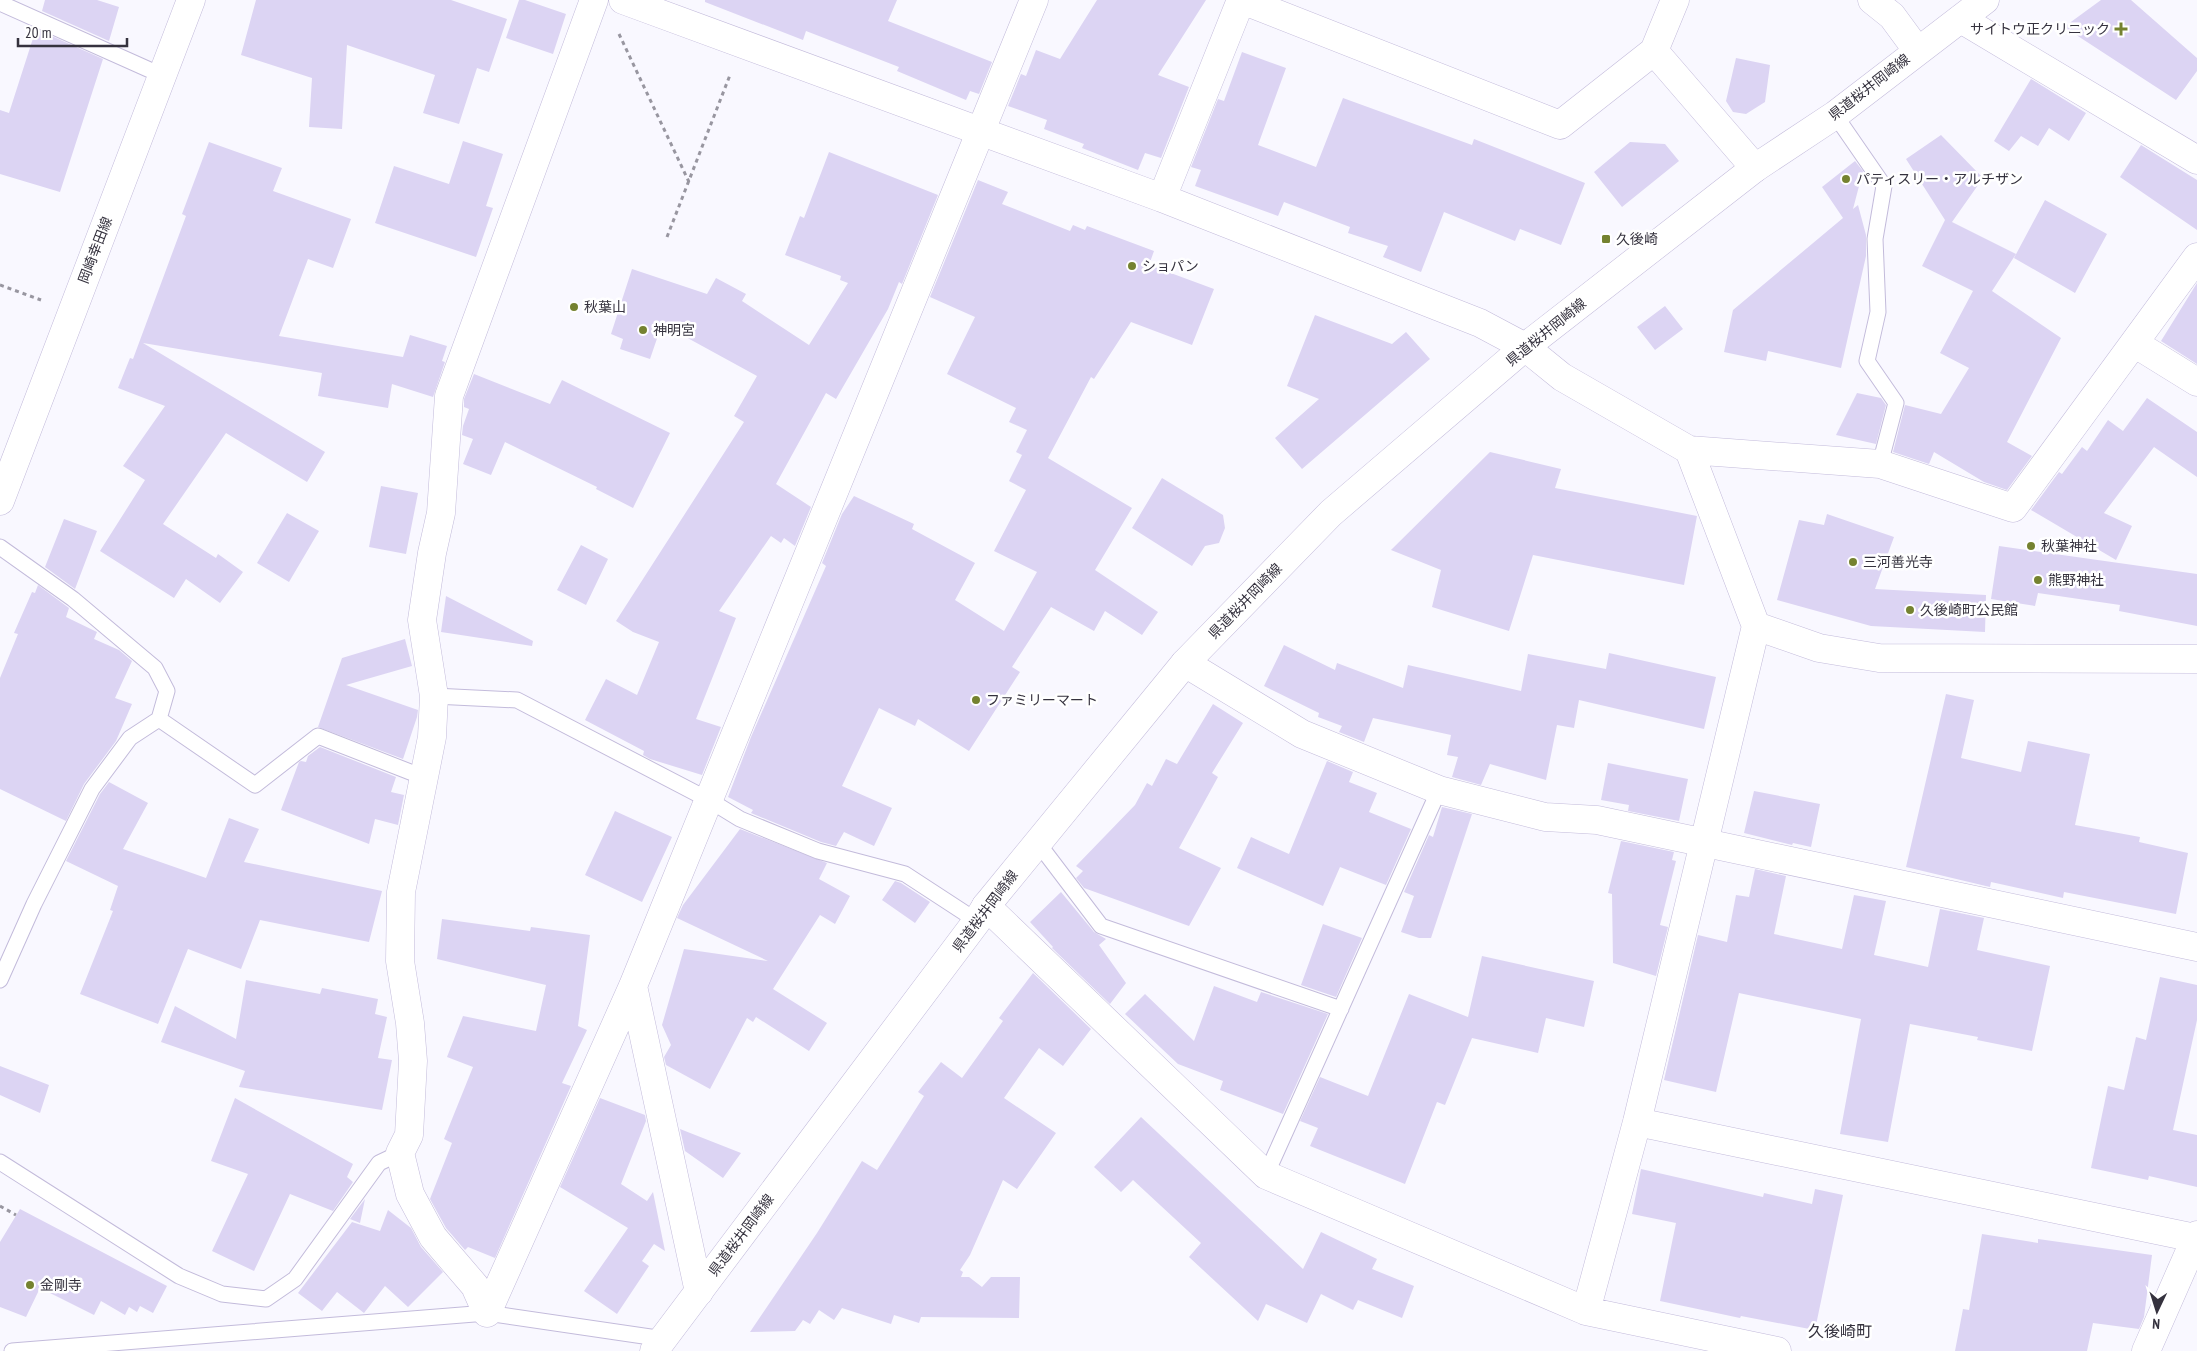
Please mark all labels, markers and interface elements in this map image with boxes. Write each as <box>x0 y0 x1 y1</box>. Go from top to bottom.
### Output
scale bar <box>18 15 126 47</box>
place label: サイトウ正クリニック <box>1970 20 2110 38</box>
marker: サイトウ正クリニック <box>2114 22 2128 36</box>
text: 20 m <box>25 23 51 42</box>
street label: 県道桜井岡崎線 <box>1825 50 1913 124</box>
place label: パティスリー・アルチザン <box>1856 170 2023 188</box>
marker: パティスリー・アルチザン <box>1840 173 1852 185</box>
street label: 岡崎幸田線 <box>74 214 116 286</box>
place label: 久後崎 <box>1616 230 1658 248</box>
marker: 久後崎 <box>1600 233 1612 245</box>
place label: ショパン <box>1142 257 1199 275</box>
marker: ショパン <box>1126 260 1138 272</box>
street label: 県道桜井岡崎線 <box>1502 294 1590 370</box>
place label: 秋葉山 <box>584 298 626 316</box>
marker: 秋葉山 <box>568 301 580 313</box>
place label: 神明宮 <box>653 321 695 339</box>
marker: 神明宮 <box>637 324 649 336</box>
place label: 秋葉神社 <box>2041 537 2097 555</box>
marker: 秋葉神社 <box>2025 540 2037 552</box>
place label: 三河善光寺 <box>1863 553 1933 571</box>
marker: 三河善光寺 <box>1847 556 1859 568</box>
street label: 県道桜井岡崎線 <box>1204 560 1286 642</box>
place label: 熊野神社 <box>2048 571 2104 589</box>
marker: 熊野神社 <box>2032 574 2044 586</box>
place label: 久後崎町公民館 <box>1920 601 2018 619</box>
marker: 久後崎町公民館 <box>1904 604 1916 616</box>
place label: ファミリーマート <box>986 691 1098 709</box>
marker: ファミリーマート <box>970 694 982 706</box>
street label: 県道桜井岡崎線 <box>948 866 1022 956</box>
street label: 県道桜井岡崎線 <box>704 1190 778 1280</box>
place label: 金剛寺 <box>40 1276 82 1294</box>
marker: 金剛寺 <box>24 1279 36 1291</box>
north arrow <box>2132 1286 2182 1336</box>
text: N <box>2152 1315 2160 1333</box>
district label: 久後崎町 <box>1808 1321 1872 1341</box>

